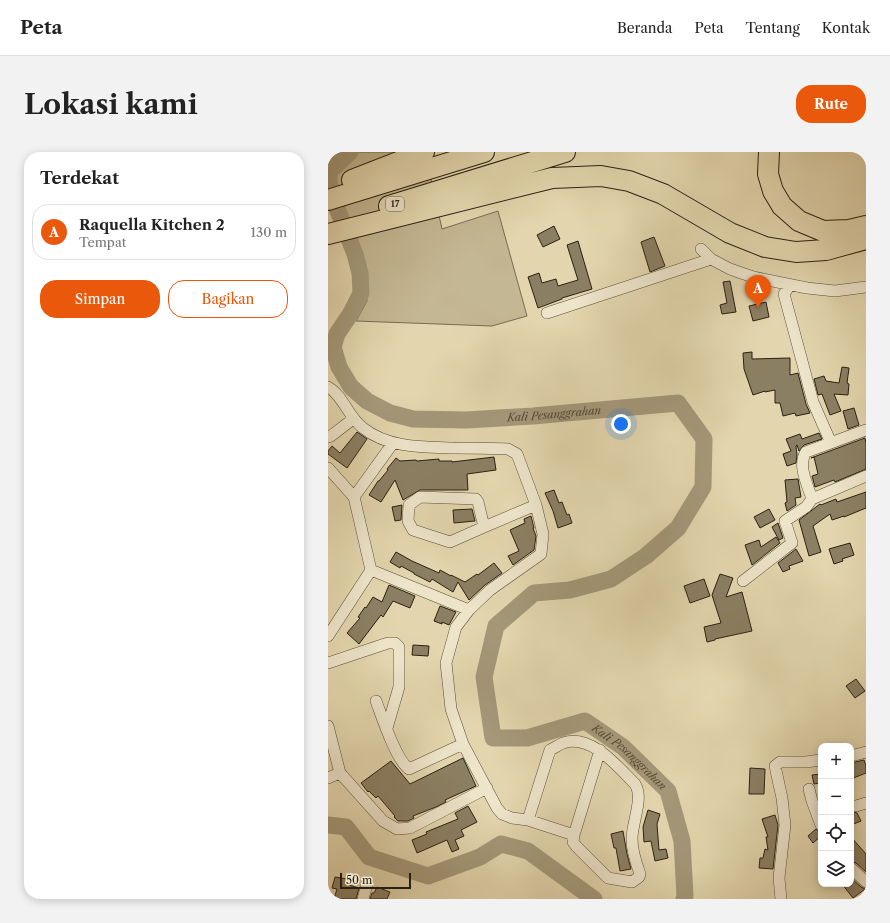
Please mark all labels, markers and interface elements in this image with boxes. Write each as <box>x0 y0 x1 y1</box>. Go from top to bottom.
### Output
text: Peta <box>20 16 63 39</box>
text: Beranda <box>617 19 673 37</box>
text: Peta <box>695 19 724 37</box>
text: Tentang <box>746 19 800 37</box>
text: Kontak <box>822 19 870 37</box>
button: Rute <box>796 85 866 123</box>
text: Lokasi kami <box>24 87 198 121</box>
text: Terdekat <box>40 168 119 188</box>
road number: 17 <box>386 197 404 211</box>
text: Raquella Kitchen 2 <box>79 215 225 234</box>
text: A <box>49 224 59 240</box>
text: 130 m <box>251 224 287 240</box>
text: Tempat <box>79 234 126 250</box>
pin: A <box>745 275 771 308</box>
button: Simpan <box>40 280 160 318</box>
button: Bagikan <box>168 280 288 318</box>
water label: Kali Pesanggrahan <box>506 403 602 425</box>
your location <box>611 414 631 434</box>
water label: Kali Pesanggrahan <box>589 720 670 793</box>
map controls <box>818 743 854 887</box>
button: + <box>818 743 854 779</box>
button: − <box>818 779 854 815</box>
button: locate <box>818 815 854 851</box>
button: layers <box>818 851 854 887</box>
scale bar <box>340 871 411 890</box>
text: 50 m <box>346 873 372 887</box>

